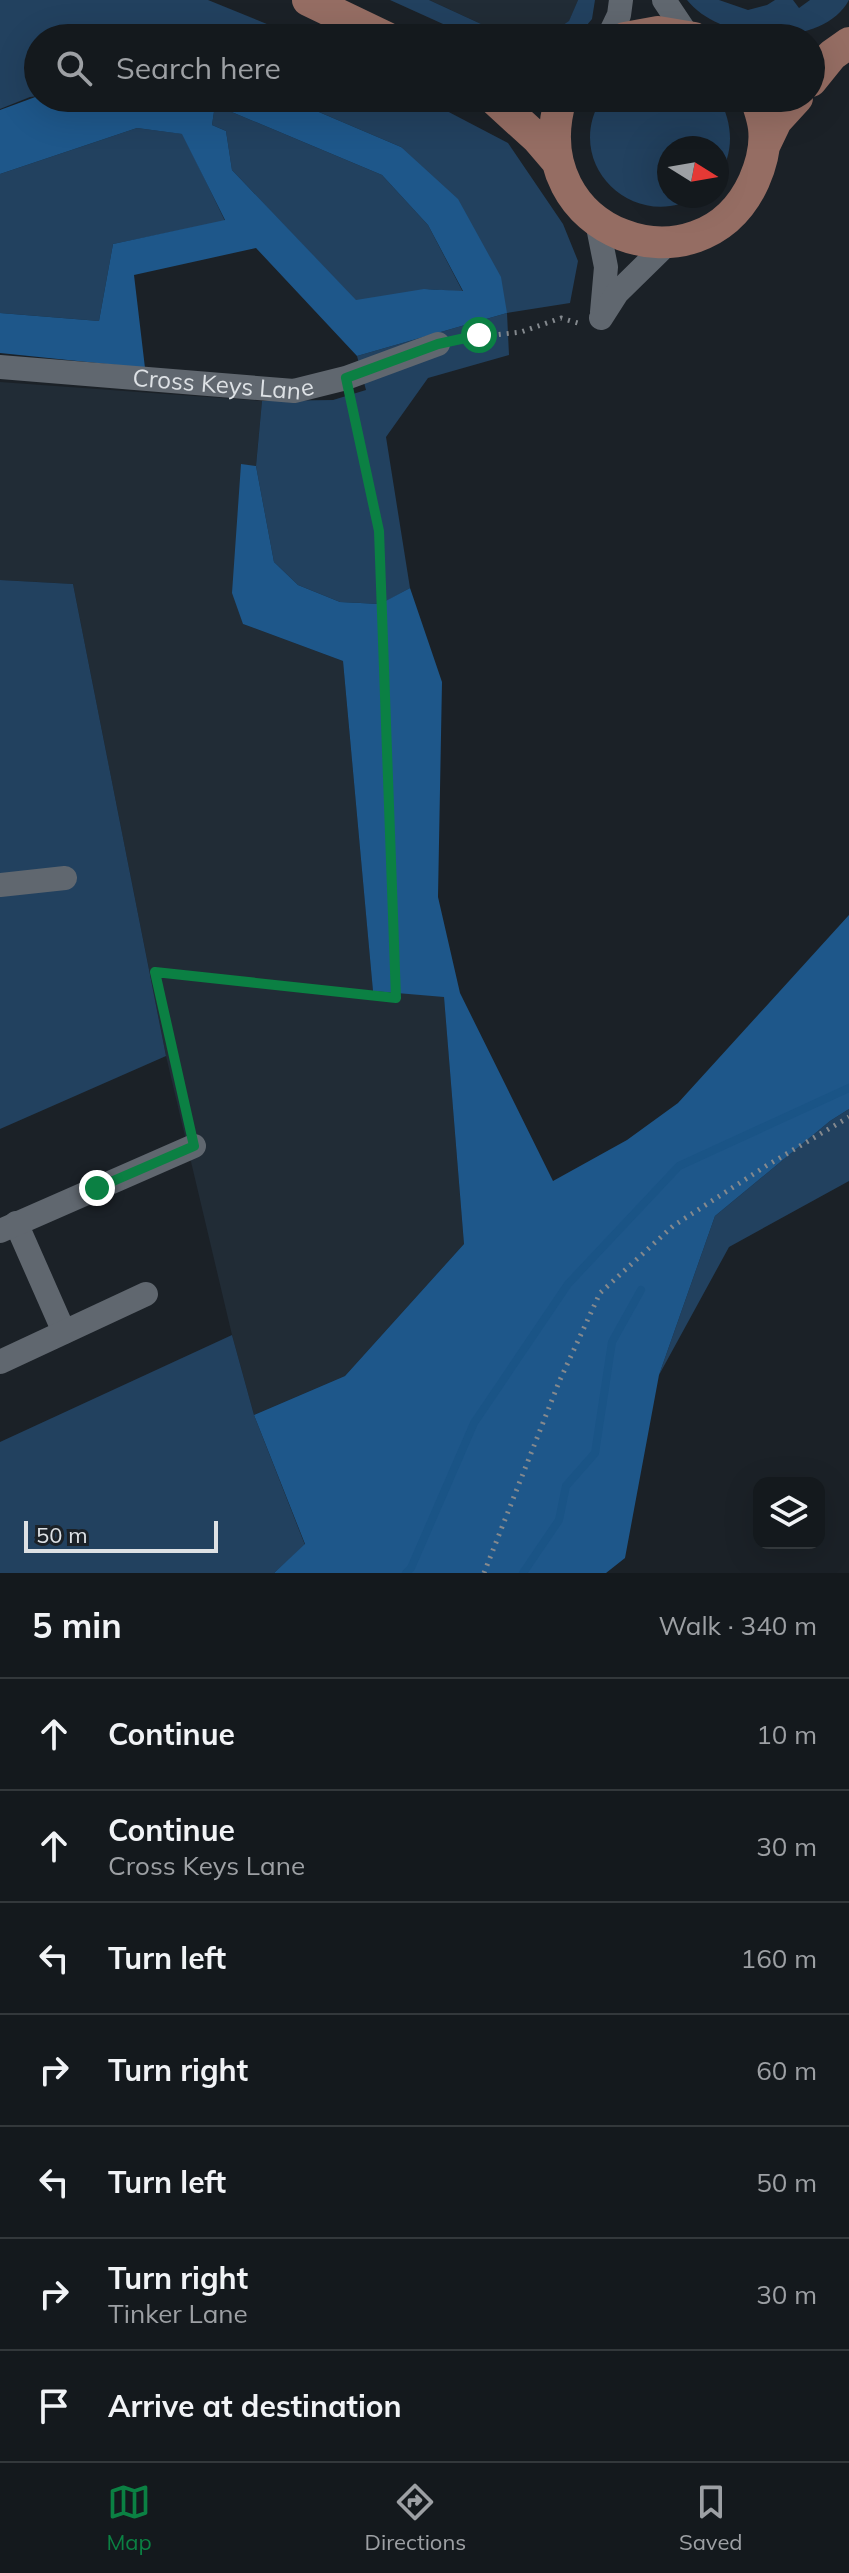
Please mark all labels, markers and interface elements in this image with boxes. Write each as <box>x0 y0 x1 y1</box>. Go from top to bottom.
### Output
search box <box>24 24 825 112</box>
icon: search <box>52 46 96 90</box>
text: Search here <box>116 49 281 87</box>
north arrow <box>657 136 729 208</box>
route start <box>461 317 497 353</box>
street label: Cross Keys Lane <box>131 362 317 406</box>
route end <box>79 1170 115 1206</box>
map controls <box>753 1477 825 1549</box>
button: layers <box>753 1477 825 1549</box>
scale bar <box>24 1517 218 1553</box>
text: 50 m <box>36 1521 87 1549</box>
text: 5 min <box>32 1604 122 1647</box>
text: Walk · 340 m <box>658 1609 817 1642</box>
icon: ahead <box>32 1712 76 1756</box>
text: Continue <box>108 1715 235 1753</box>
text: 10 m <box>756 1718 817 1751</box>
text: Continue <box>108 1811 235 1849</box>
icon: ahead <box>32 1824 76 1868</box>
text: 30 m <box>756 1830 817 1863</box>
text: Cross Keys Lane <box>108 1849 305 1882</box>
icon: left <box>32 1936 76 1980</box>
text: Turn left <box>108 1939 226 1977</box>
text: 160 m <box>741 1942 817 1975</box>
icon: right <box>32 2048 76 2092</box>
text: Turn right <box>108 2051 248 2089</box>
text: 60 m <box>756 2054 817 2087</box>
icon: left <box>32 2160 76 2204</box>
text: Turn left <box>108 2163 226 2201</box>
text: 50 m <box>756 2166 817 2199</box>
text: Turn right <box>108 2259 248 2297</box>
icon: right <box>32 2272 76 2316</box>
text: 30 m <box>756 2278 817 2311</box>
text: Tinker Lane <box>108 2297 248 2330</box>
icon: arrive <box>32 2384 76 2428</box>
text: Arrive at destination <box>108 2387 402 2425</box>
tab: Map <box>106 2480 152 2556</box>
tab: Directions <box>365 2480 466 2556</box>
tab: Saved <box>679 2480 743 2556</box>

